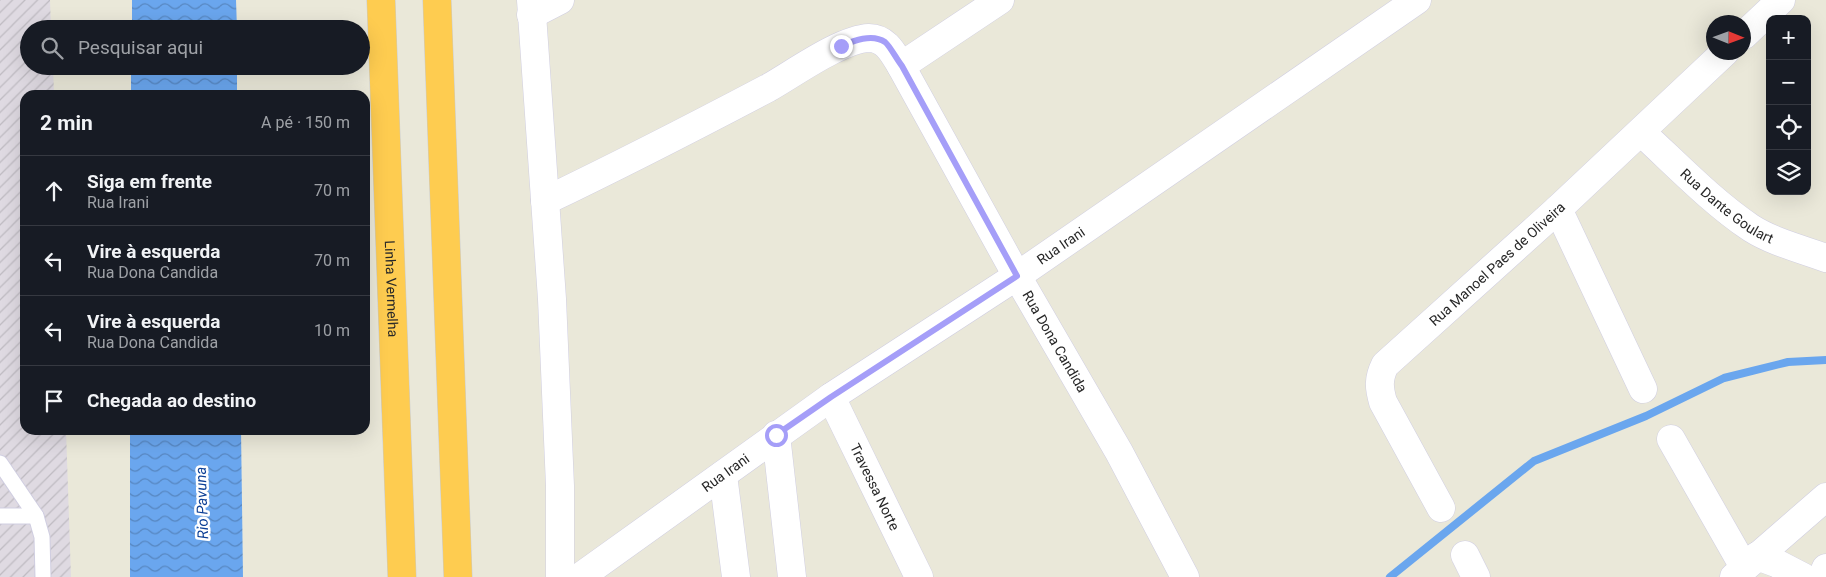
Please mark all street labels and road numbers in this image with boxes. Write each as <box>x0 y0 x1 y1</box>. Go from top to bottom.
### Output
street label: Rua Dante Goulart <box>1677 165 1776 247</box>
street label: Rua Manoel Paes de Oliveira <box>1426 199 1568 329</box>
street label: Rua Irani <box>1034 224 1088 268</box>
street label: Linha Vermelha <box>382 240 401 337</box>
street label: Rua Dona Candida <box>1019 288 1091 395</box>
street label: Travessa Norte <box>847 441 903 533</box>
street label: Rua Irani <box>699 450 752 495</box>

